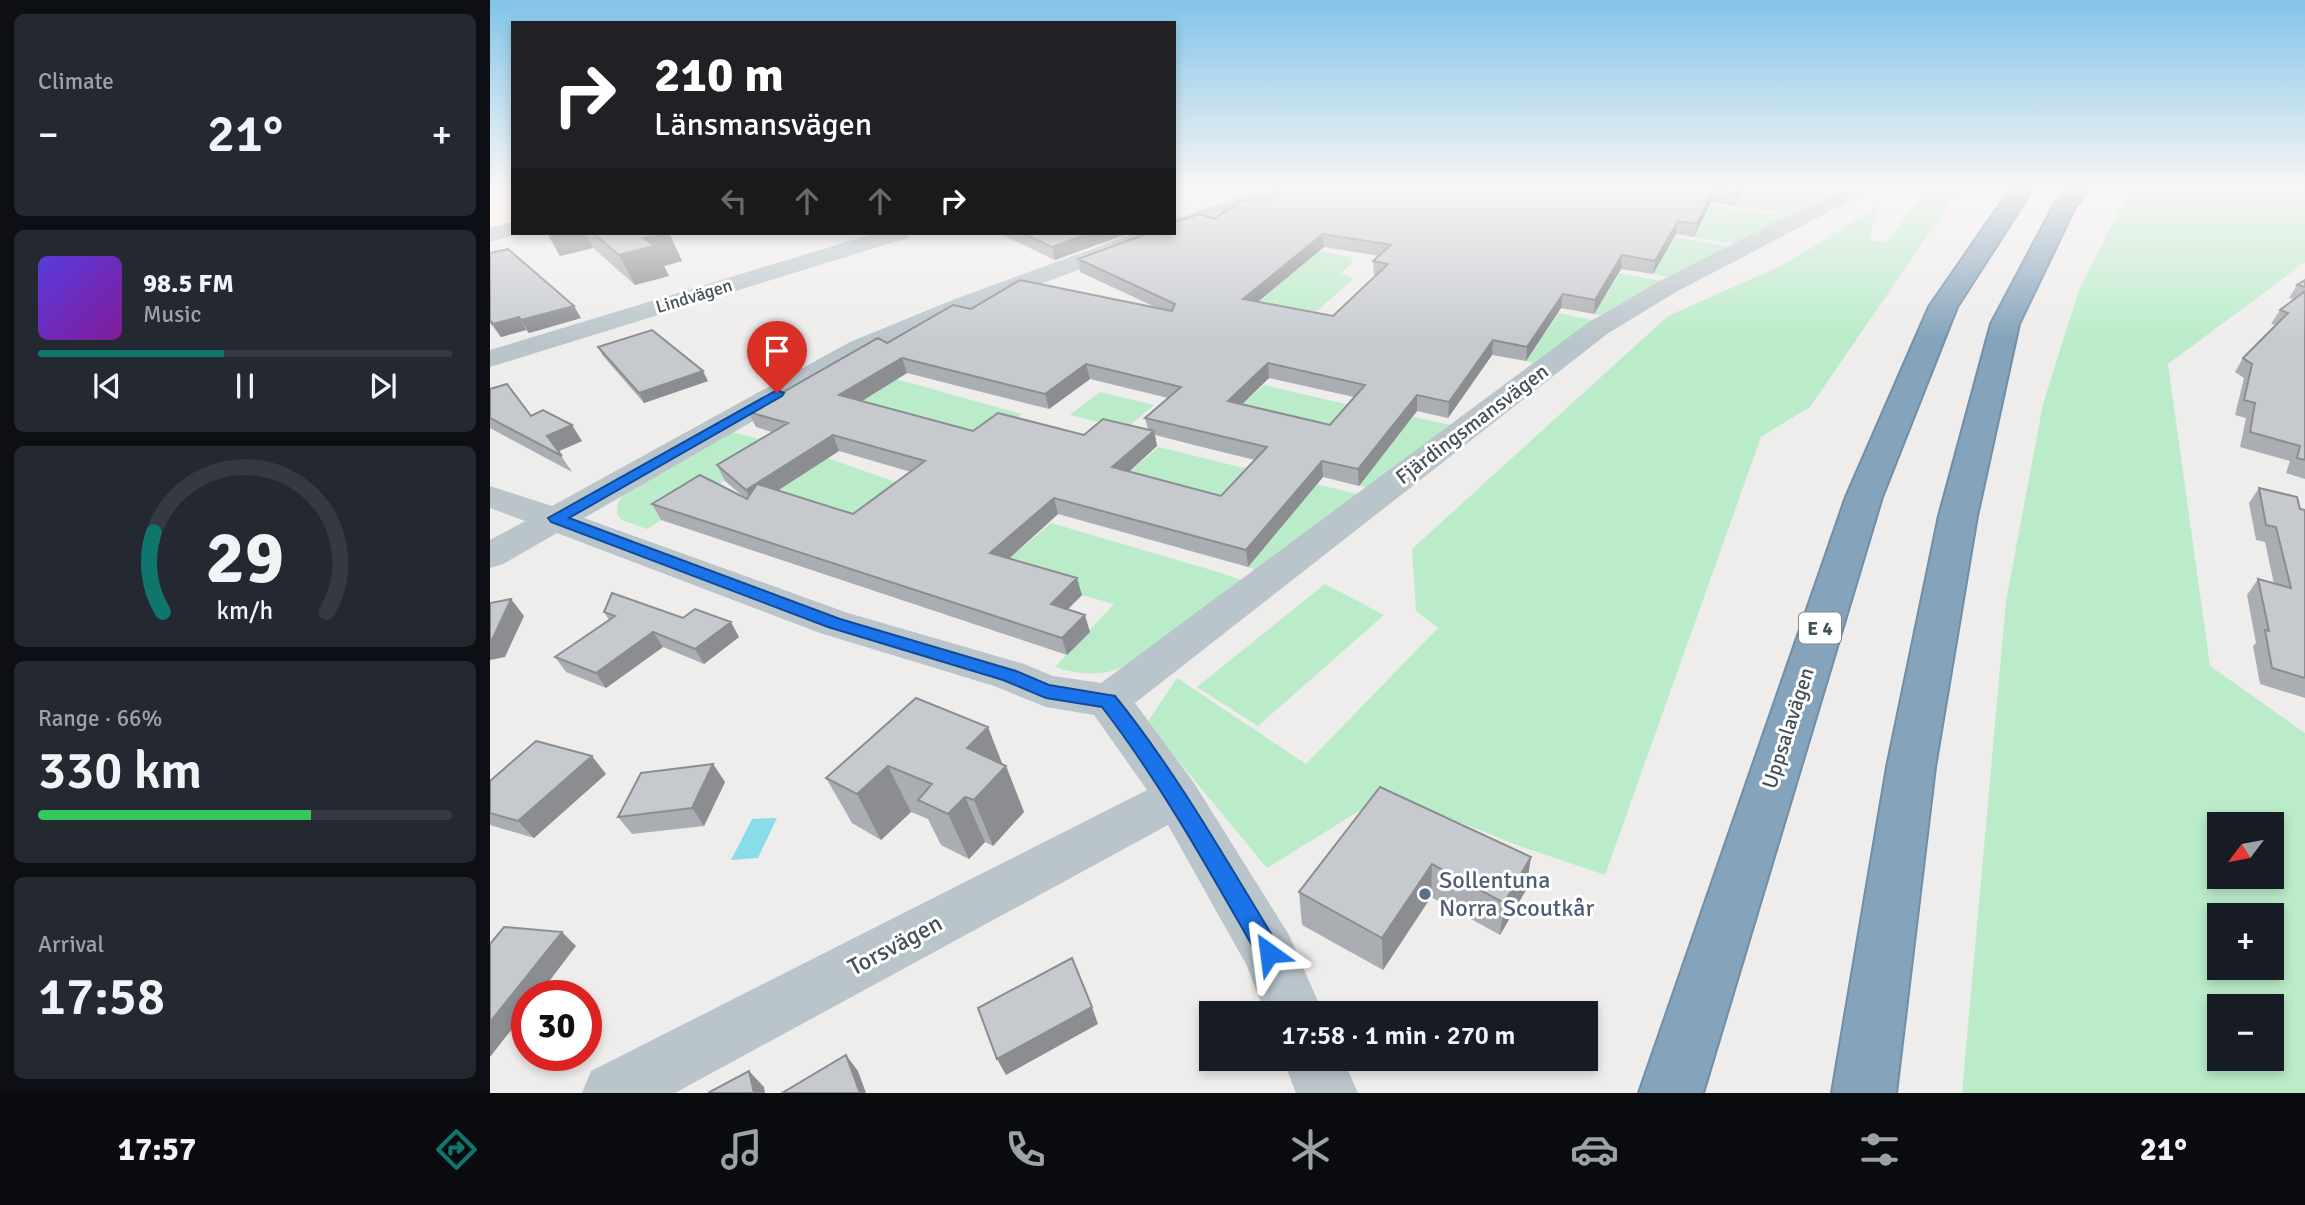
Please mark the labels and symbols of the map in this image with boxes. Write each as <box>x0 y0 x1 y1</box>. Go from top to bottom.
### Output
street label: Lindvägen <box>653 274 735 318</box>
pin <box>747 321 807 393</box>
street label: Fjärdingsmansvägen <box>1390 358 1554 490</box>
road number: E 4 <box>1799 612 1841 643</box>
street label: Uppsalavägen <box>1756 664 1820 792</box>
north arrow <box>2207 812 2284 889</box>
place label: Sollentuna Norra Scoutkår <box>1439 865 1594 923</box>
marker: Sollentuna Norra Scoutkår <box>1417 886 1433 902</box>
street label: Torsvägen <box>843 908 947 982</box>
position arrow <box>1232 916 1306 990</box>
speed limit sign: 30 <box>511 980 602 1071</box>

